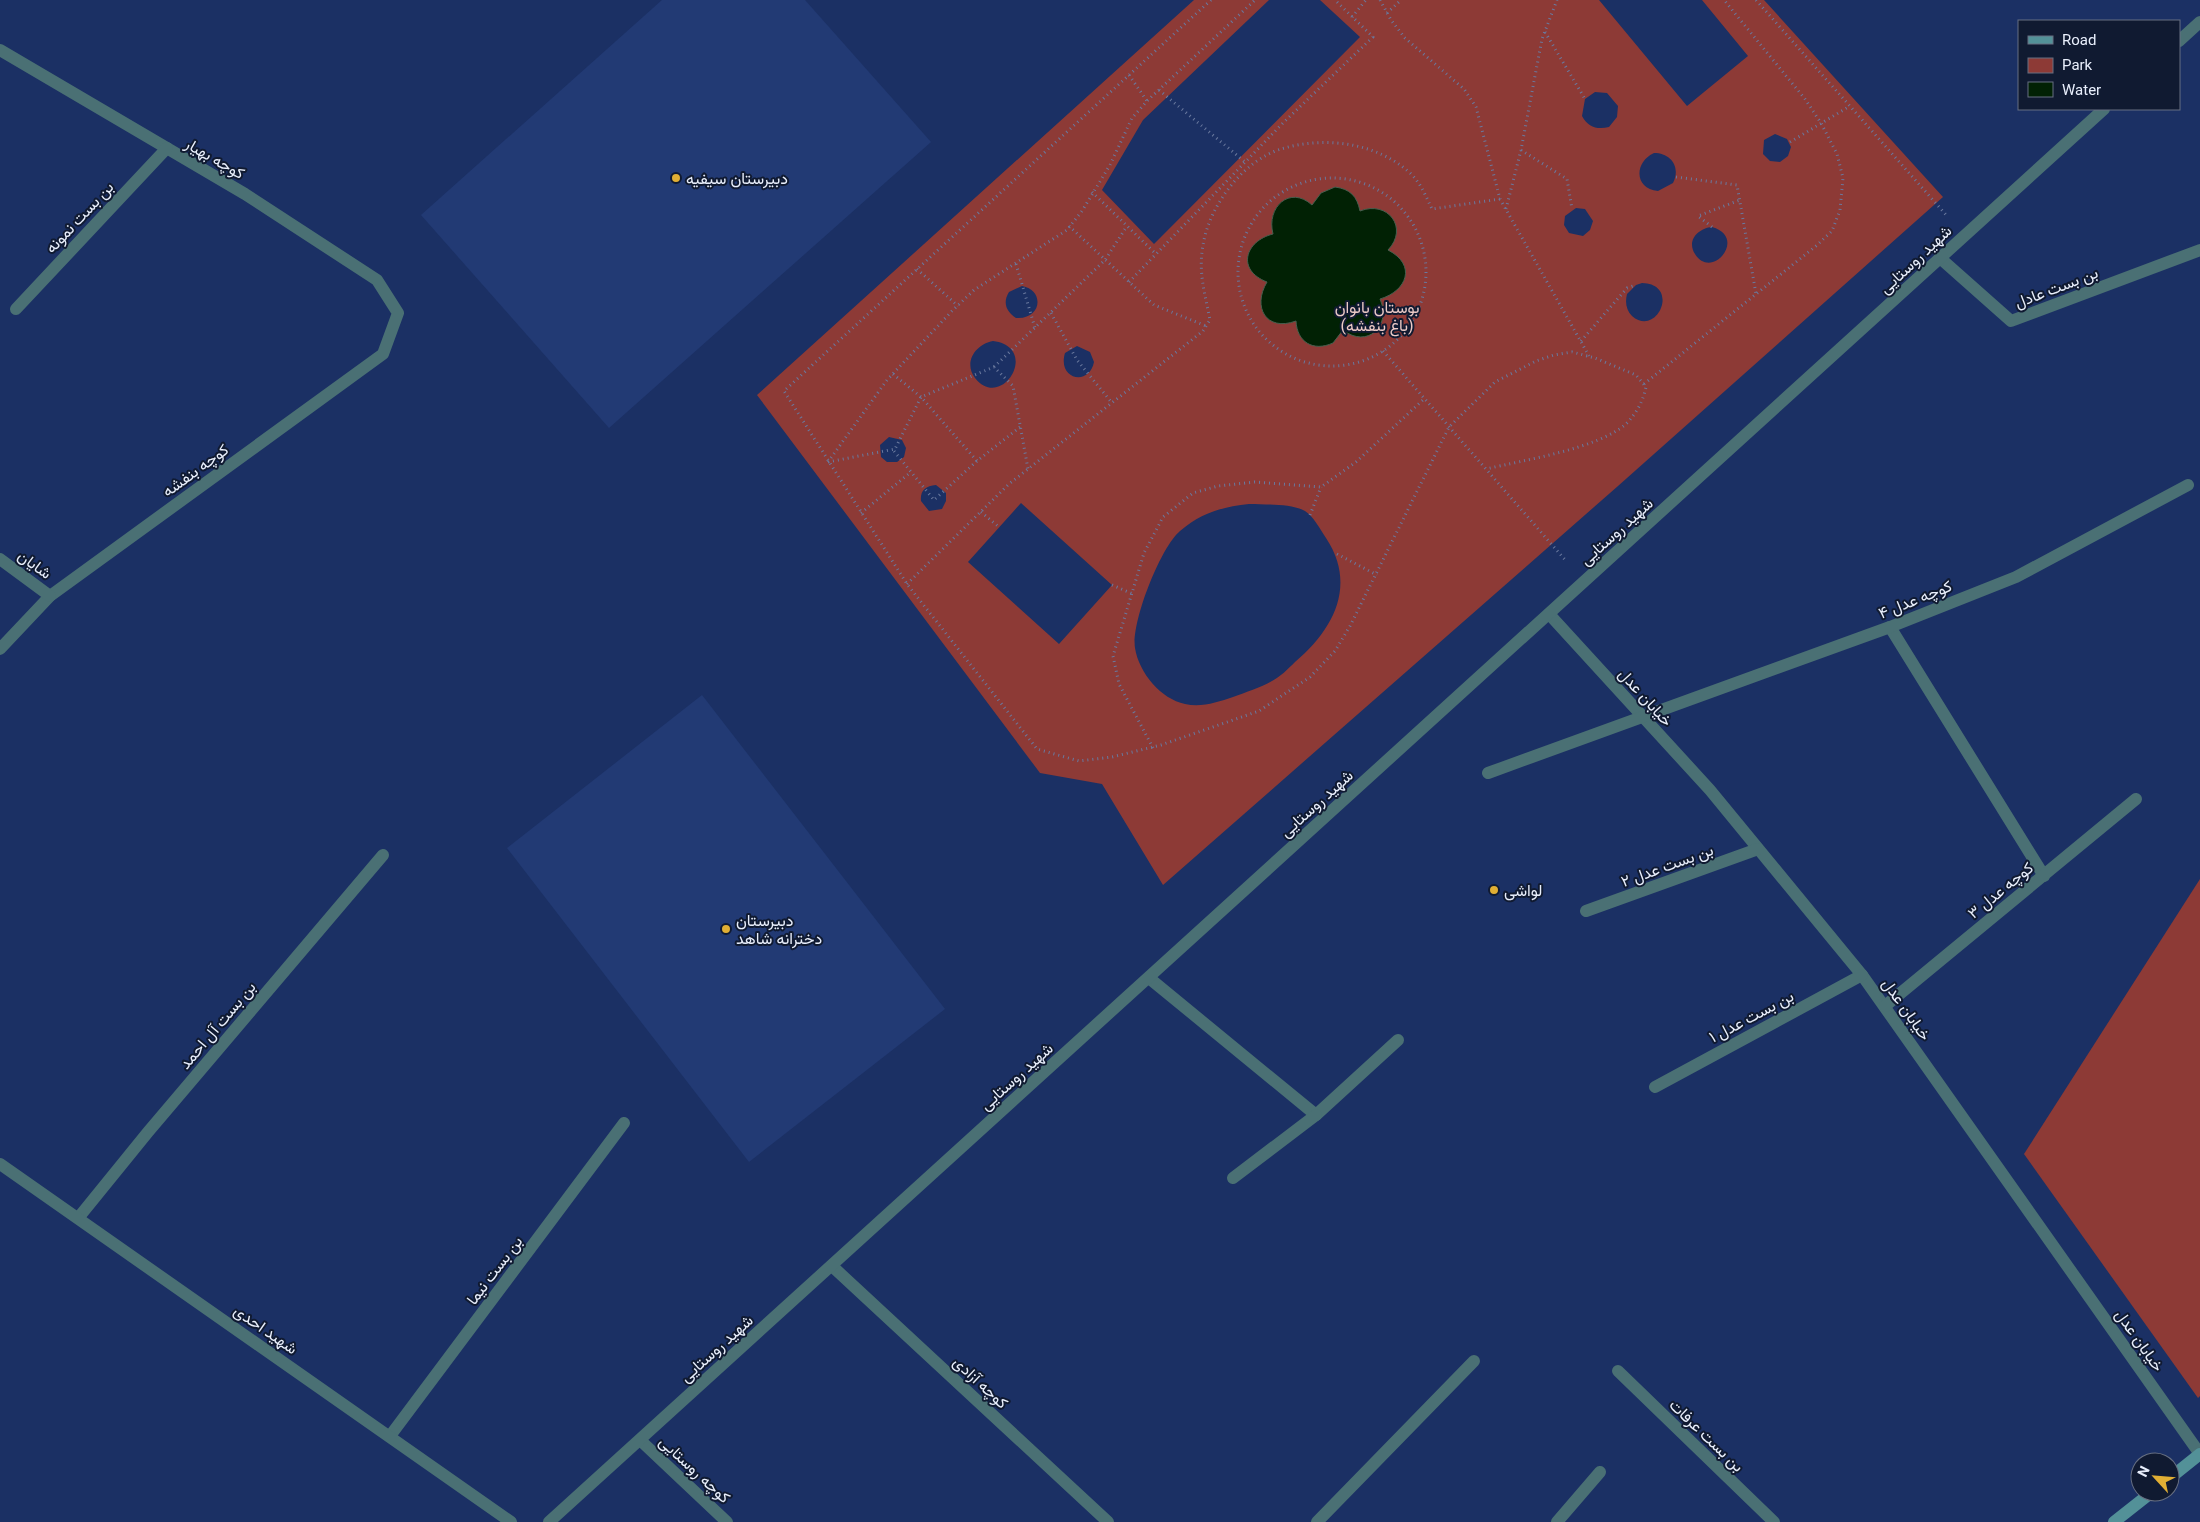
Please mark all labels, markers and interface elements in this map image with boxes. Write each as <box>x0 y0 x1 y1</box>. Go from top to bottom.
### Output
legend <box>2018 20 2180 110</box>
text: Road <box>2062 31 2096 49</box>
text: Park <box>2062 56 2093 74</box>
text: Water <box>2062 81 2101 99</box>
street label: کوچه بهیار <box>180 133 248 185</box>
place label: دبیرستان سیفیه <box>686 169 788 189</box>
marker: دبیرستان سیفیه <box>670 172 682 184</box>
street label: بن بست نمونه <box>41 178 118 258</box>
street label: شهید روستایی <box>1875 221 1956 298</box>
street label: بن بست عادل <box>2012 263 2101 313</box>
park label: بوستان بانوان (باغ بنفشه) <box>1335 298 1419 337</box>
street label: کوچه بنفشه <box>159 440 233 502</box>
street label: شهید روستایی <box>1576 494 1657 570</box>
street label: شایان <box>14 546 55 583</box>
street label: کوچه عدل ۴ <box>1876 576 1955 625</box>
street label: خیابان عدل <box>1615 664 1677 730</box>
street label: شهید روستایی <box>1276 766 1357 842</box>
street label: بن بست عدل ۲ <box>1618 840 1716 892</box>
street label: کوچه عدل ۳ <box>1964 858 2038 924</box>
place label: لواشی <box>1504 881 1542 901</box>
marker: لواشی <box>1488 884 1500 896</box>
place label: دبیرستان دخترانه شاهد <box>736 911 822 949</box>
marker: دبیرستان دخترانه شاهد <box>720 923 732 935</box>
street label: خیابان عدل <box>1878 975 1935 1044</box>
street label: بن بست آل احمد <box>175 978 260 1074</box>
street label: بن بست عدل ۱ <box>1706 986 1797 1048</box>
street label: شهید روستایی <box>976 1039 1057 1115</box>
street label: بن بست نیما <box>462 1232 527 1309</box>
street label: شهید احدی <box>230 1301 301 1359</box>
street label: خیابان عدل <box>2111 1306 2168 1375</box>
street label: شهید روستایی <box>676 1311 757 1387</box>
street label: کوچه آزادی <box>948 1352 1012 1414</box>
street label: بن بست عرفات <box>1665 1395 1748 1476</box>
street label: کوچه روستایی <box>654 1432 734 1508</box>
north arrow <box>2130 1452 2180 1502</box>
text: N <box>2134 1463 2153 1479</box>

